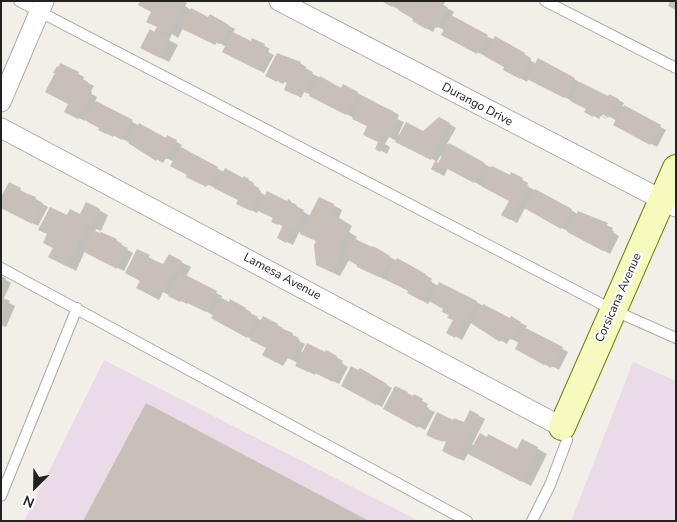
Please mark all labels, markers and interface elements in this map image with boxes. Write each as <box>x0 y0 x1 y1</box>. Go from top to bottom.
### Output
street label: Durango Drive <box>439 80 515 130</box>
street label: Lamesa Avenue <box>241 251 323 303</box>
street label: Corsicana Avenue <box>593 251 645 345</box>
north arrow <box>10 462 60 512</box>
text: N <box>20 490 37 512</box>

